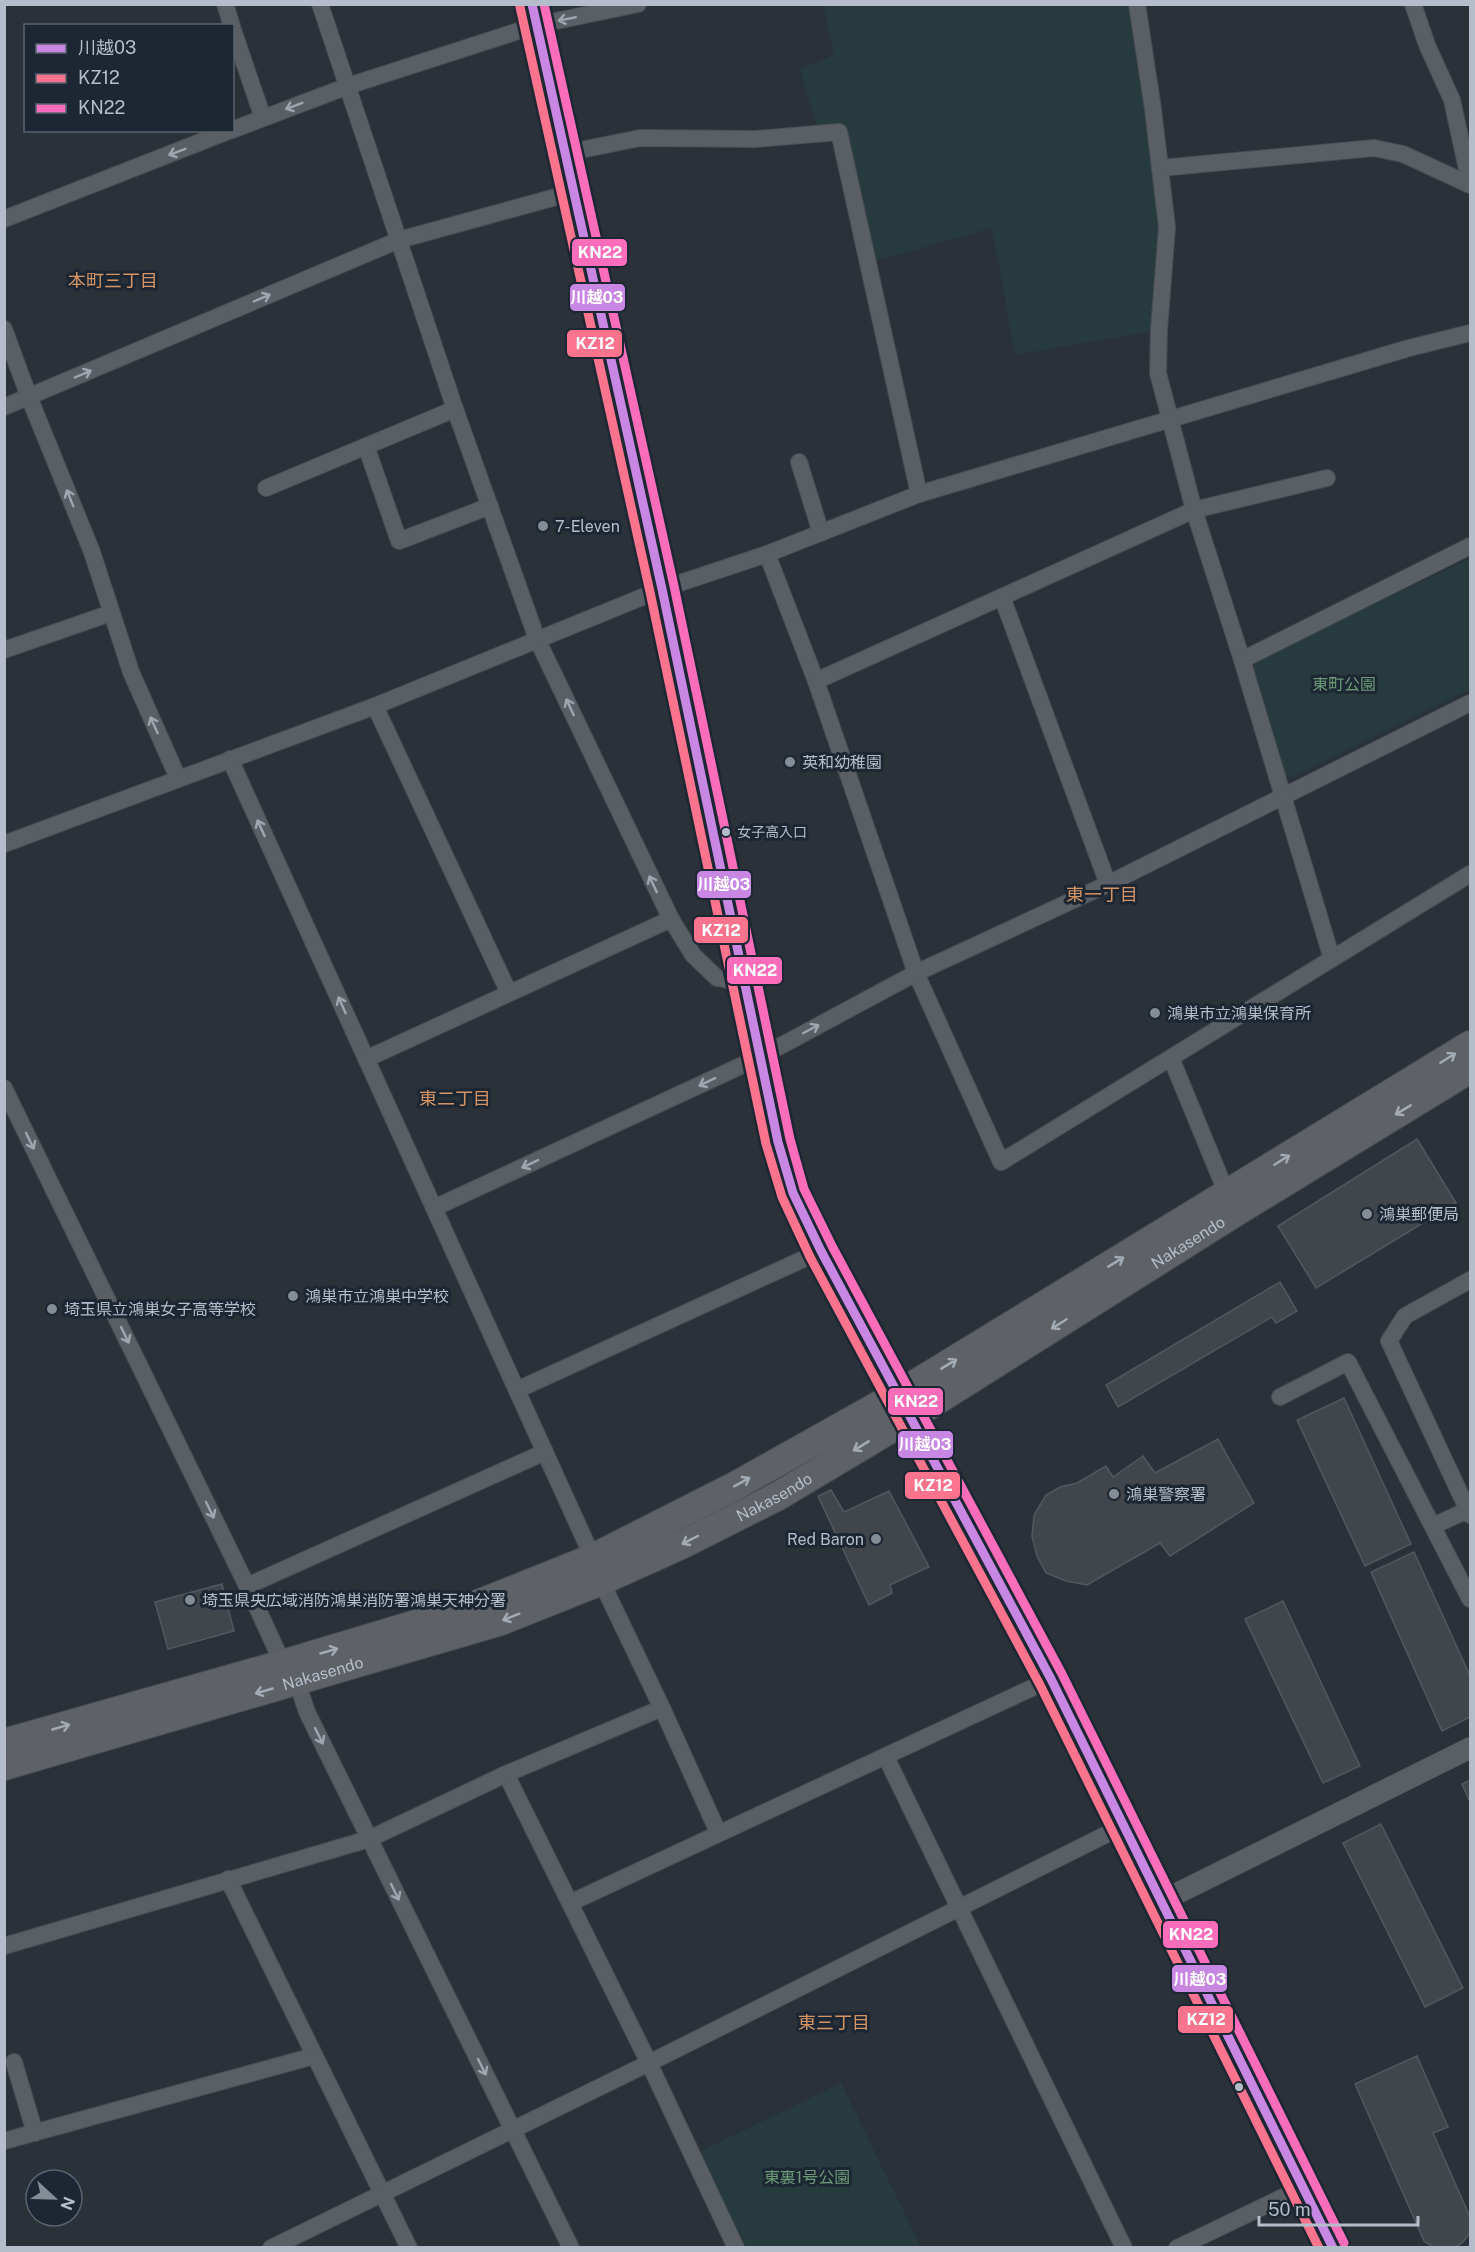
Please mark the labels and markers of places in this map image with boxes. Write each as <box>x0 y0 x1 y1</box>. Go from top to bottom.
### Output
place label: 7-Eleven <box>555 517 620 536</box>
marker: 7-Eleven <box>536 519 550 533</box>
place label: 英和幼稚園 <box>802 753 882 772</box>
marker: 英和幼稚園 <box>783 755 797 769</box>
place label: 女子高入口 <box>737 824 807 840</box>
marker: 女子高入口 <box>720 826 732 838</box>
place label: 鴻巣市立鴻巣保育所 <box>1167 1004 1311 1023</box>
marker: 鴻巣市立鴻巣保育所 <box>1148 1006 1162 1020</box>
place label: 鴻巣郵便局 <box>1379 1205 1459 1224</box>
marker: 鴻巣郵便局 <box>1360 1207 1374 1221</box>
place label: 鴻巣市立鴻巣中学校 <box>305 1287 449 1306</box>
marker: 鴻巣市立鴻巣中学校 <box>286 1289 300 1303</box>
place label: 埼玉県立鴻巣女子高等学校 <box>64 1300 256 1319</box>
marker: 埼玉県立鴻巣女子高等学校 <box>45 1302 59 1316</box>
place label: 鴻巣警察署 <box>1126 1485 1206 1504</box>
marker: 鴻巣警察署 <box>1107 1487 1121 1501</box>
place label: Red Baron <box>787 1530 864 1549</box>
marker: Red Baron <box>869 1532 883 1546</box>
place label: 埼玉県央広域消防鴻巣消防署鴻巣天神分署 <box>202 1591 506 1610</box>
marker: 埼玉県央広域消防鴻巣消防署鴻巣天神分署 <box>183 1593 197 1607</box>
unlabelled marker <box>1233 2081 1245 2093</box>

